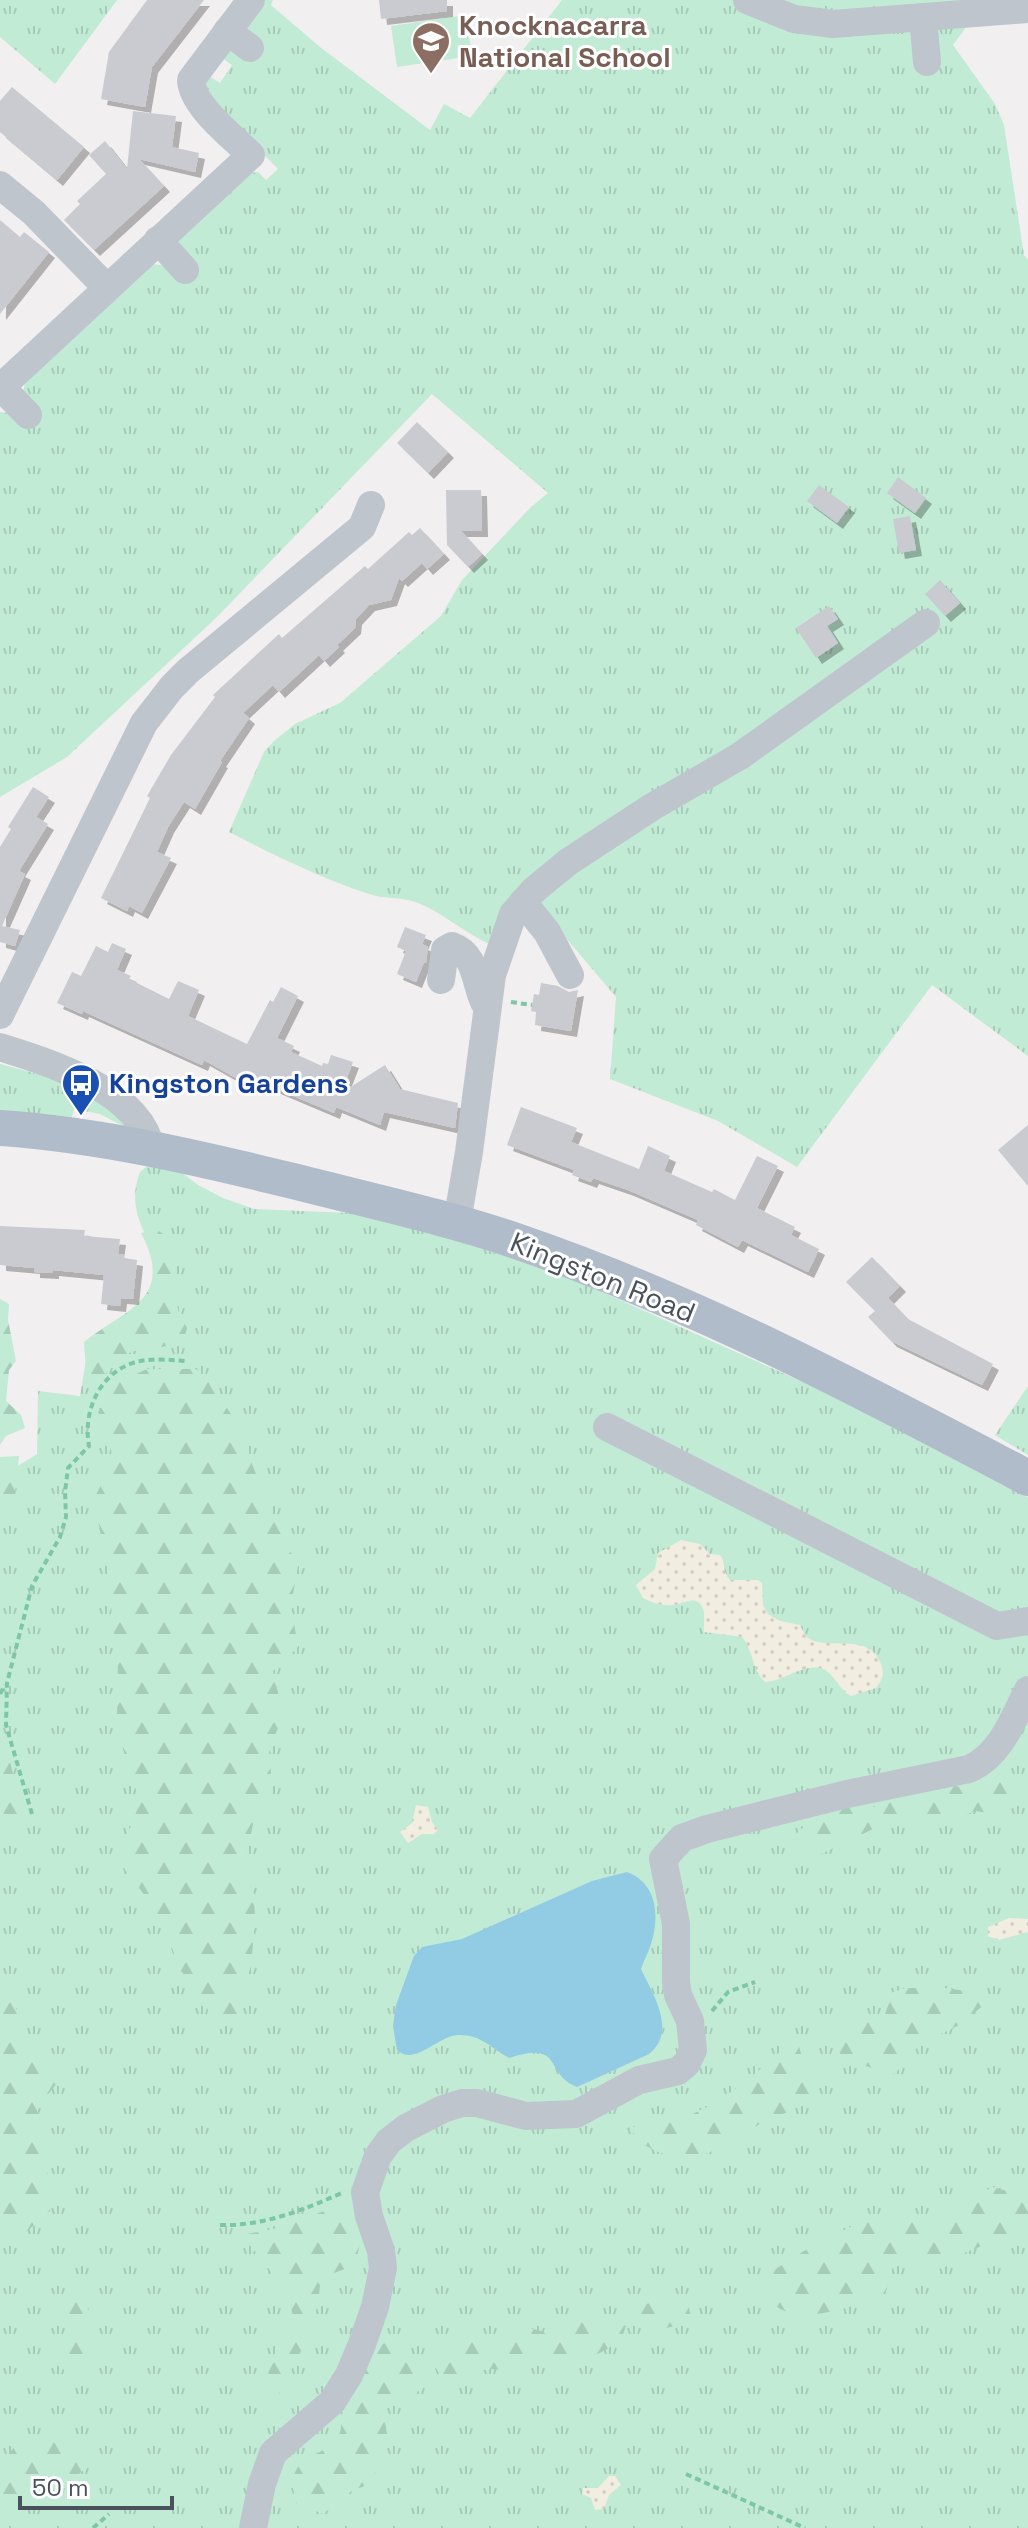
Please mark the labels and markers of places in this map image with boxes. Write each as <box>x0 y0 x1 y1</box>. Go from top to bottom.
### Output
place label: Knocknacarra National School <box>459 7 671 75</box>
school or university icon: Knocknacarra National School <box>410 20 452 75</box>
bus stop icon: Kingston Gardens <box>60 1062 102 1117</box>
place label: Kingston Gardens <box>109 1065 349 1101</box>

